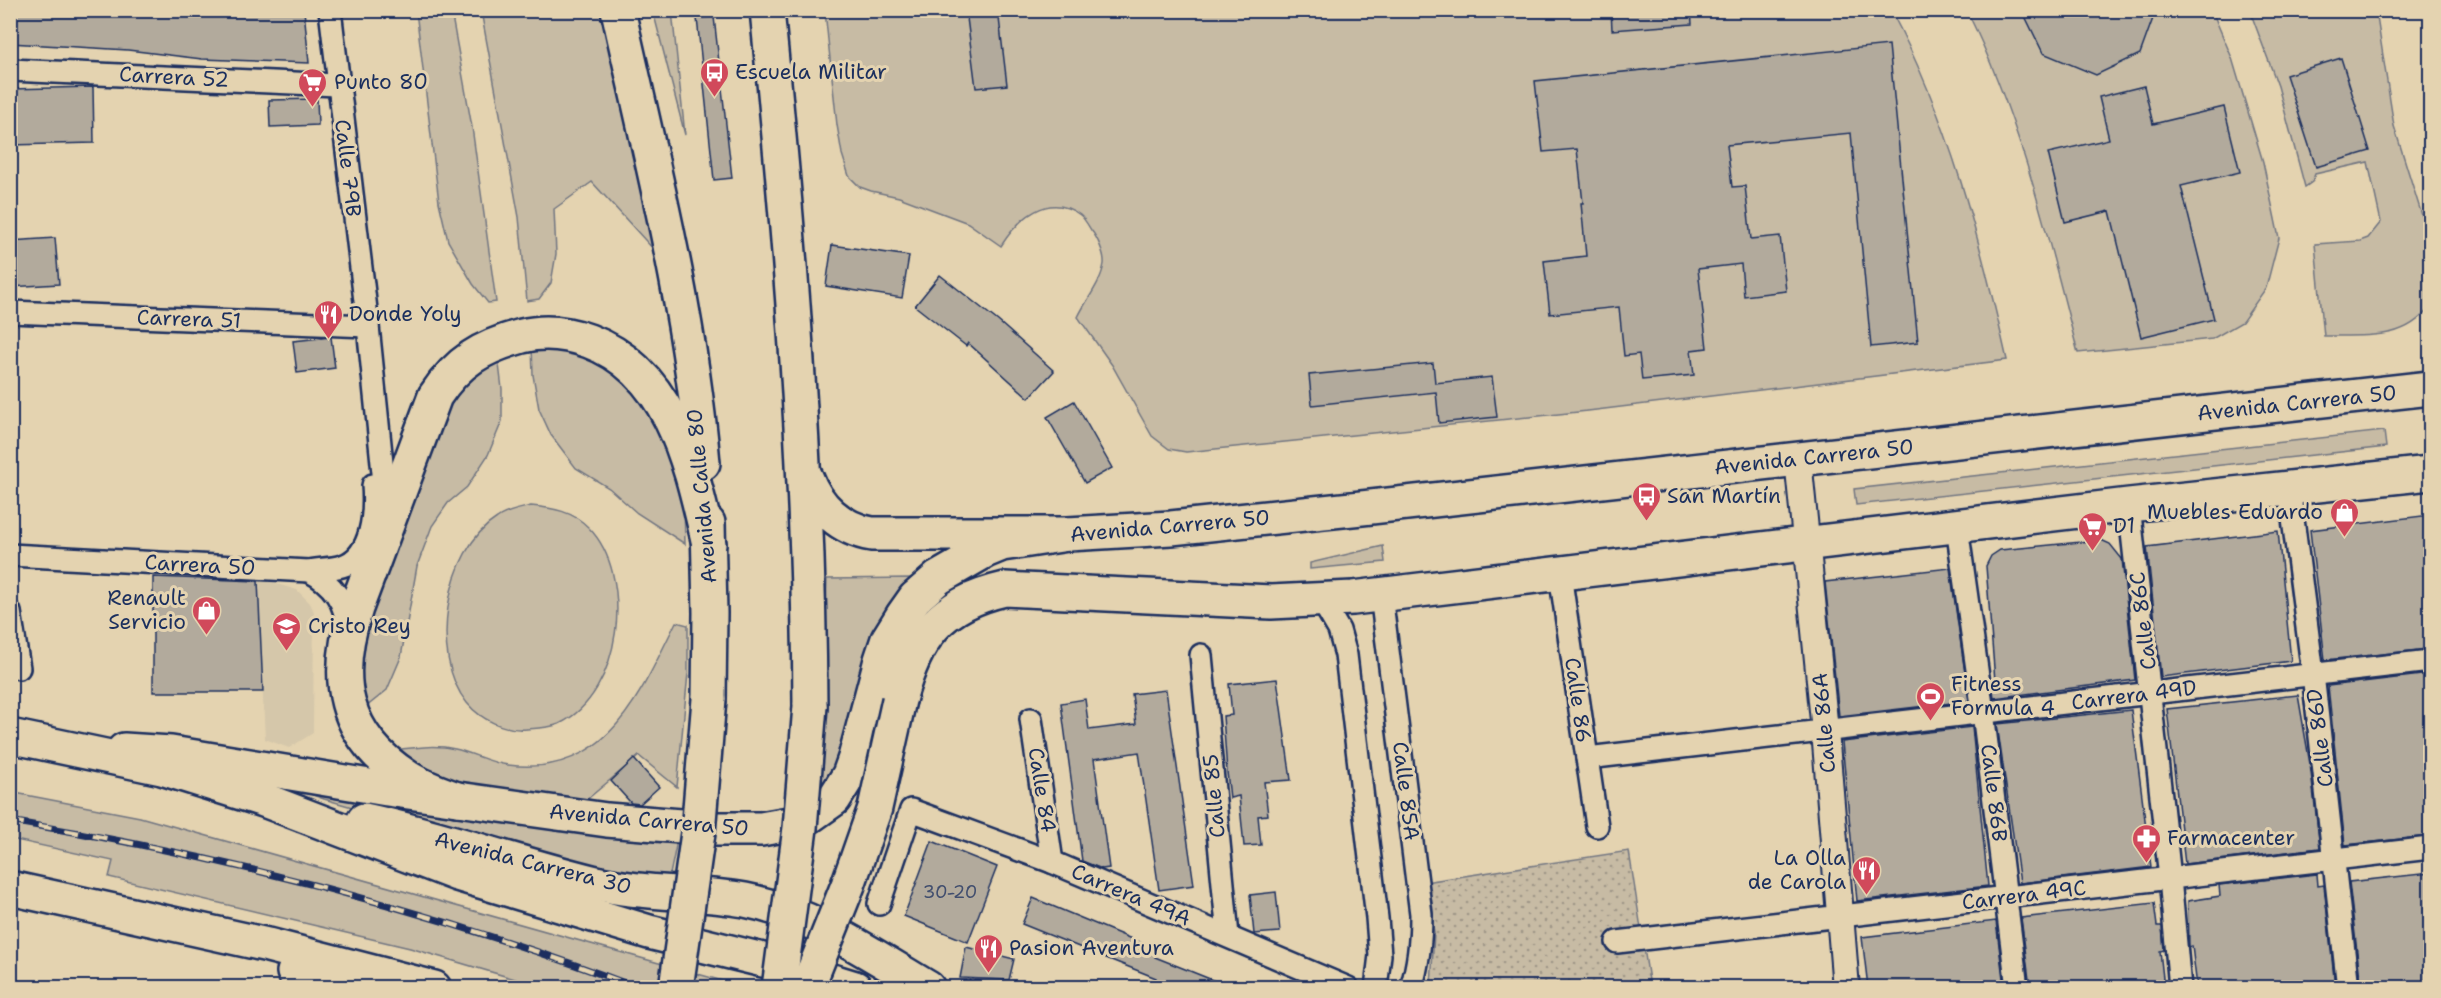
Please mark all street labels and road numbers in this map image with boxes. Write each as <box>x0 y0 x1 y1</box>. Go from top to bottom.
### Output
street label: Carrera 52 <box>118 60 230 94</box>
street label: Calle 79B <box>328 118 368 218</box>
street label: Carrera 51 <box>136 303 242 335</box>
street label: Avenida Carrera 50 <box>2196 379 2398 427</box>
street label: Avenida Calle 80 <box>680 407 724 585</box>
street label: Avenida Carrera 50 <box>1713 433 1915 481</box>
street label: Avenida Carrera 50 <box>1069 503 1271 549</box>
street label: Carrera 50 <box>144 548 256 582</box>
street label: Calle 86C <box>2123 570 2163 672</box>
street label: Calle 86 <box>1558 656 1598 744</box>
street label: Calle 86A <box>1806 672 1842 774</box>
street label: Carrera 49D <box>2070 673 2198 717</box>
street label: Calle 86D <box>2300 687 2340 789</box>
street label: Calle 85A <box>1386 740 1426 842</box>
street label: Calle 86B <box>1974 743 2014 843</box>
street label: Calle 84 <box>1021 746 1063 834</box>
street label: Calle 85 <box>1196 753 1232 839</box>
street label: Avenida Carrera 50 <box>548 797 750 843</box>
street label: Avenida Carrera 30 <box>432 825 634 901</box>
street label: Carrera 49A <box>1067 857 1195 933</box>
street label: Carrera 49C <box>1960 873 2088 917</box>

